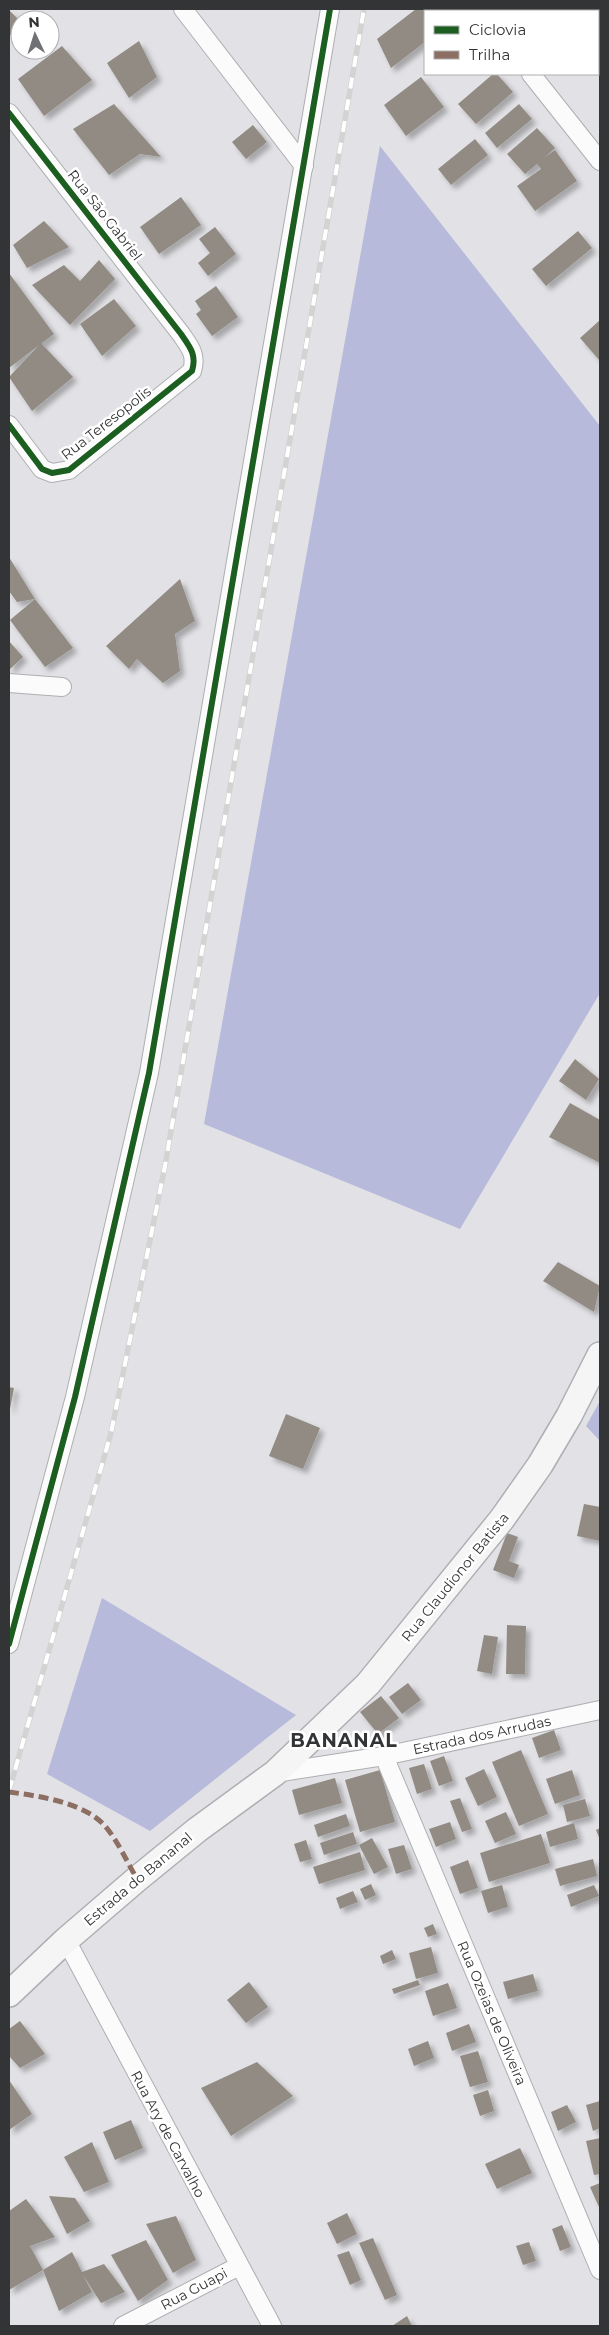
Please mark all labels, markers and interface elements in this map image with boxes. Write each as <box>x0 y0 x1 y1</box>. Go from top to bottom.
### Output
north arrow <box>10 10 60 60</box>
legend <box>424 10 599 75</box>
text: N <box>28 13 40 31</box>
text: Ciclovia <box>469 20 526 39</box>
text: Trilha <box>469 45 510 64</box>
street label: Rua São Gabriel <box>64 166 146 264</box>
street label: Rua Teresopolis <box>57 382 155 464</box>
street label: Rua Claudionor Batista <box>397 1509 513 1645</box>
street label: Estrada dos Arrudas <box>411 1712 553 1758</box>
district label: BANANAL <box>290 1729 398 1752</box>
street label: Estrada do Bananal <box>80 1828 196 1930</box>
street label: Rua Ozeias de Oliveira <box>453 1938 531 2088</box>
street label: Rua Ary de Carvalho <box>127 2067 209 2201</box>
street label: Rua Guapi <box>157 2264 231 2314</box>

